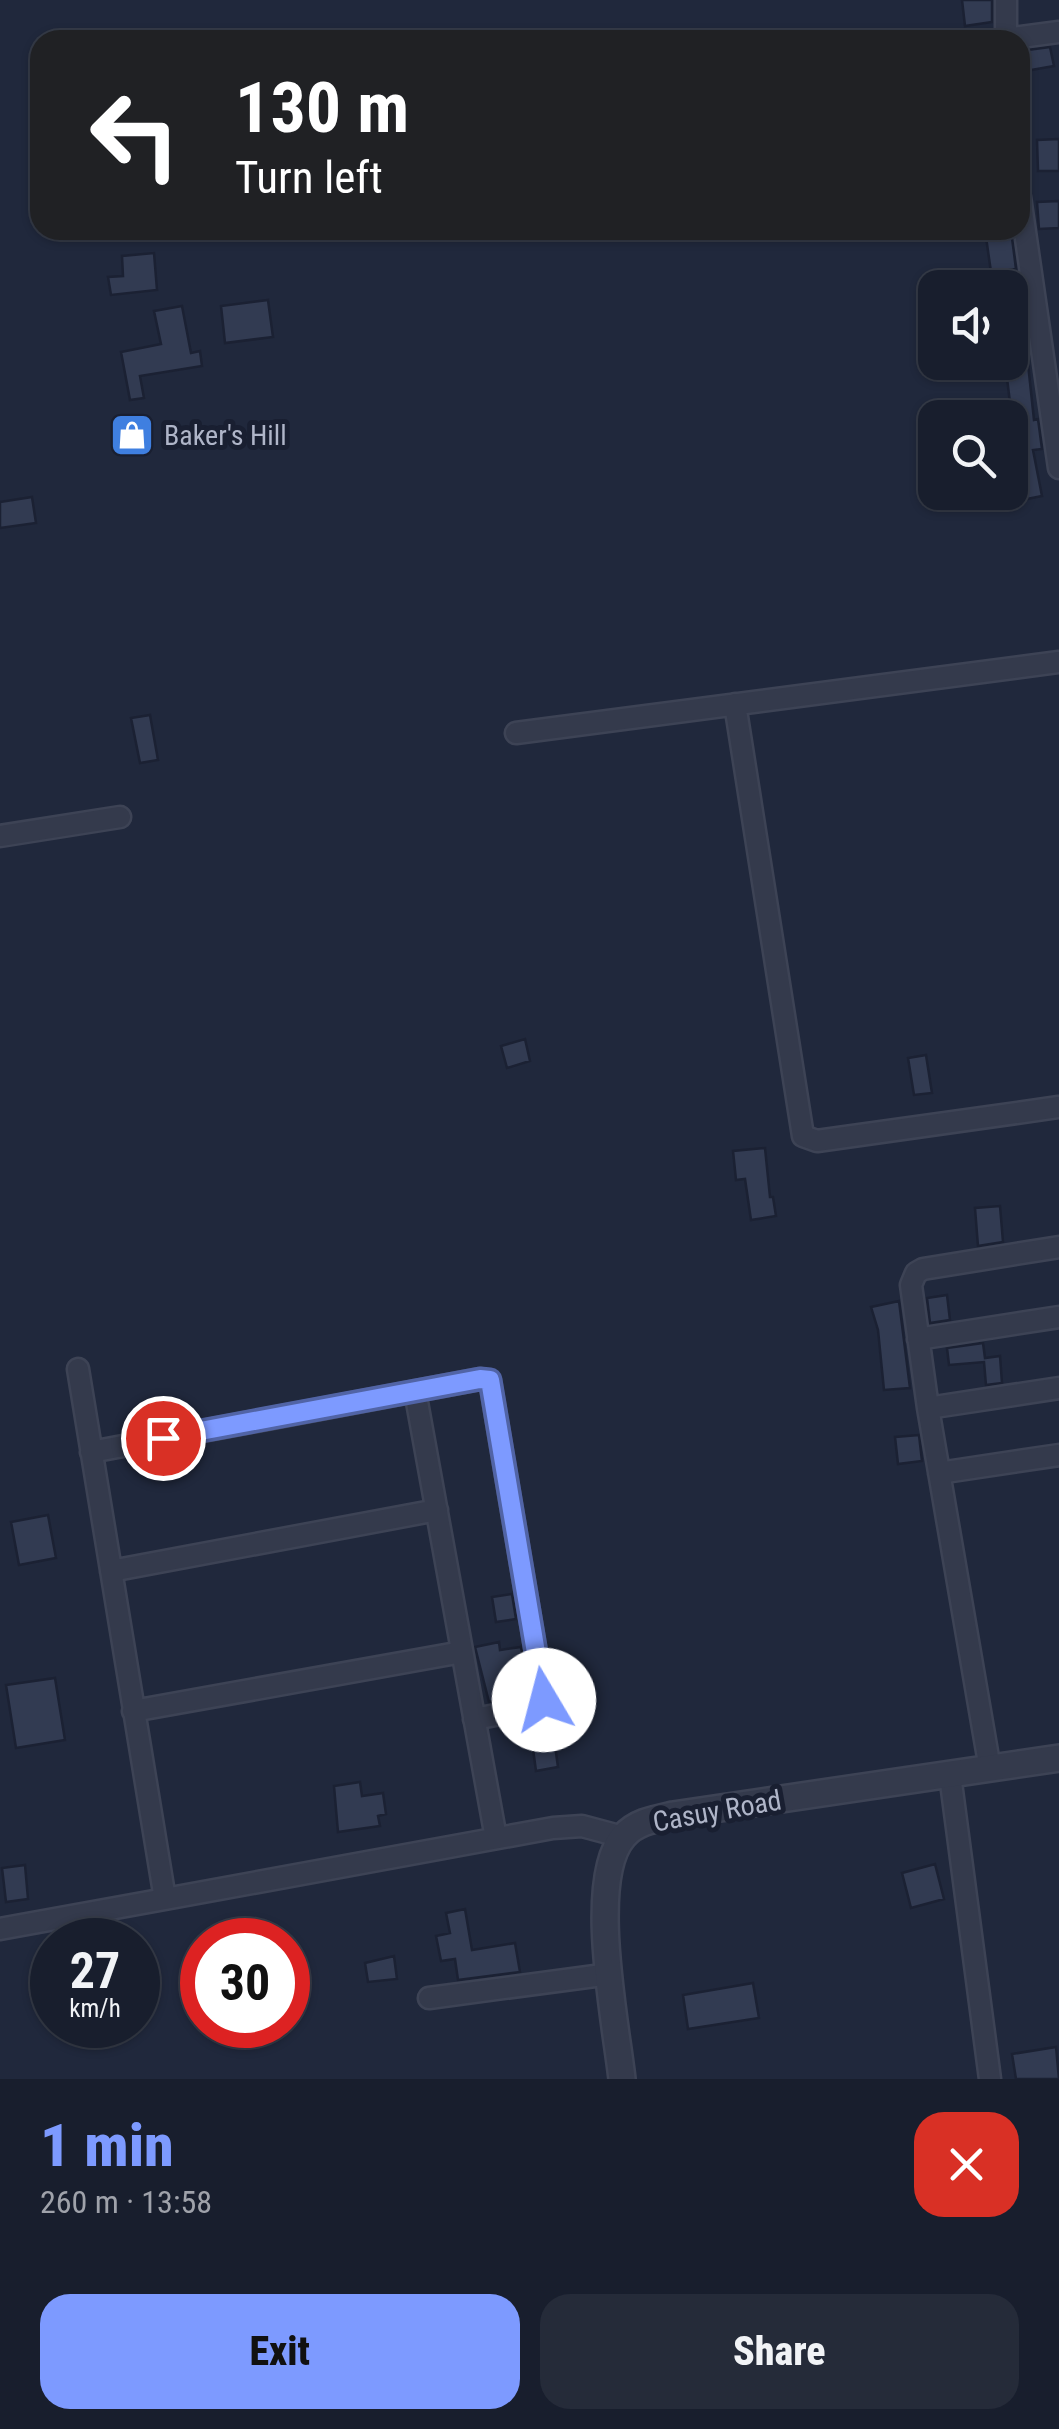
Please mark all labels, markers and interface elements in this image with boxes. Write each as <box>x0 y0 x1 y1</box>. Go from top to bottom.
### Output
text: 130 m <box>235 67 409 149</box>
icon: left <box>70 70 200 200</box>
text: Turn left <box>235 151 383 204</box>
map controls <box>918 270 1028 510</box>
button: sound <box>918 270 1028 380</box>
button: search <box>918 400 1028 510</box>
shop icon: Baker's Hill <box>109 412 155 458</box>
place label: Baker's Hill <box>164 419 287 452</box>
pin <box>121 1396 206 1481</box>
icon: arrive <box>136 1411 191 1466</box>
position arrow <box>492 1648 596 1752</box>
street label: Casuy Road <box>650 1783 784 1839</box>
speed limit sign: 30 <box>180 1918 310 2048</box>
text: 27 <box>70 1942 120 2000</box>
text: km/h <box>69 1994 121 2023</box>
text: 1 min <box>40 2110 174 2181</box>
button: close <box>914 2112 1019 2217</box>
text: 260 m · 13:58 <box>40 2183 212 2221</box>
button: Exit <box>40 2294 520 2409</box>
button: Share <box>540 2294 1019 2409</box>

